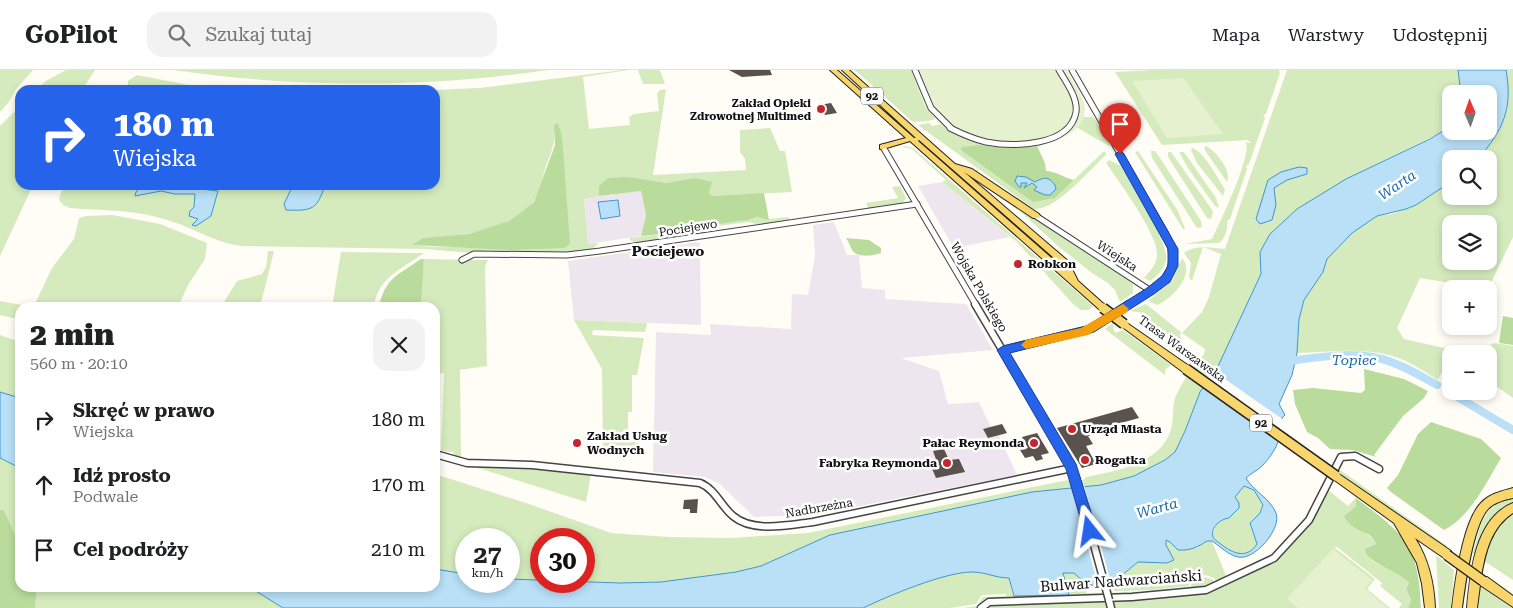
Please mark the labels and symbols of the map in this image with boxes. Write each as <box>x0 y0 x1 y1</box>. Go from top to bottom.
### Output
north arrow <box>1442 85 1498 140</box>
road number: 92 <box>861 88 883 104</box>
place label: Zakład Opieki Zdrowotnej Multimed <box>690 97 812 123</box>
marker: Zakład Opieki Zdrowotnej Multimed <box>815 103 827 115</box>
pin <box>1099 103 1141 154</box>
water label: Warta <box>1375 167 1419 203</box>
street label: Pociejewo <box>658 216 718 240</box>
street label: Wiejska <box>1094 238 1140 275</box>
street label: Wojska Polskiego <box>948 240 1010 334</box>
district label: Pociejewo <box>632 243 704 259</box>
place label: Robkon <box>1028 257 1076 271</box>
marker: Robkon <box>1012 258 1024 270</box>
street label: Trasa Warszawska <box>1136 313 1229 386</box>
water label: Topiec <box>1332 352 1377 368</box>
road number: 92 <box>1250 414 1272 432</box>
place label: Urząd Miasta <box>1082 422 1162 436</box>
marker: Urząd Miasta <box>1066 423 1078 435</box>
place label: Zakład Usług Wodnych <box>587 429 668 457</box>
place label: Pałac Reymonda <box>922 436 1024 450</box>
marker: Zakład Usług Wodnych <box>571 437 583 449</box>
marker: Pałac Reymonda <box>1028 437 1040 449</box>
place label: Rogatka <box>1095 453 1146 467</box>
marker: Rogatka <box>1079 454 1091 466</box>
place label: Fabryka Reymonda <box>819 456 937 470</box>
marker: Fabryka Reymonda <box>941 457 953 469</box>
street label: Nadbrzeżna <box>784 495 854 521</box>
water label: Warta <box>1135 495 1179 521</box>
position arrow <box>1063 504 1115 556</box>
speed limit sign: 30 <box>530 528 595 593</box>
street label: Bulwar Nadwarciański <box>1039 566 1203 596</box>

